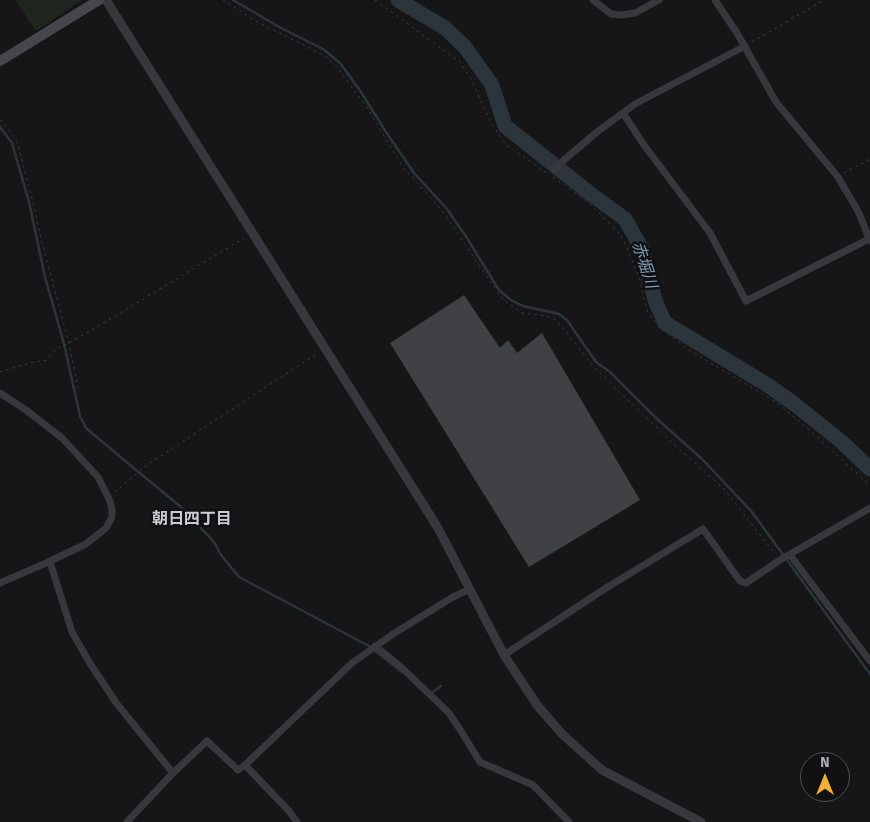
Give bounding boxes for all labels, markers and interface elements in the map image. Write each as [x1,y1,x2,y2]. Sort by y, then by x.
water label: 赤堀川 [627,239,661,291]
district label: 朝日四丁目 [152,510,232,530]
north arrow [800,752,850,802]
text: N [820,754,830,771]

